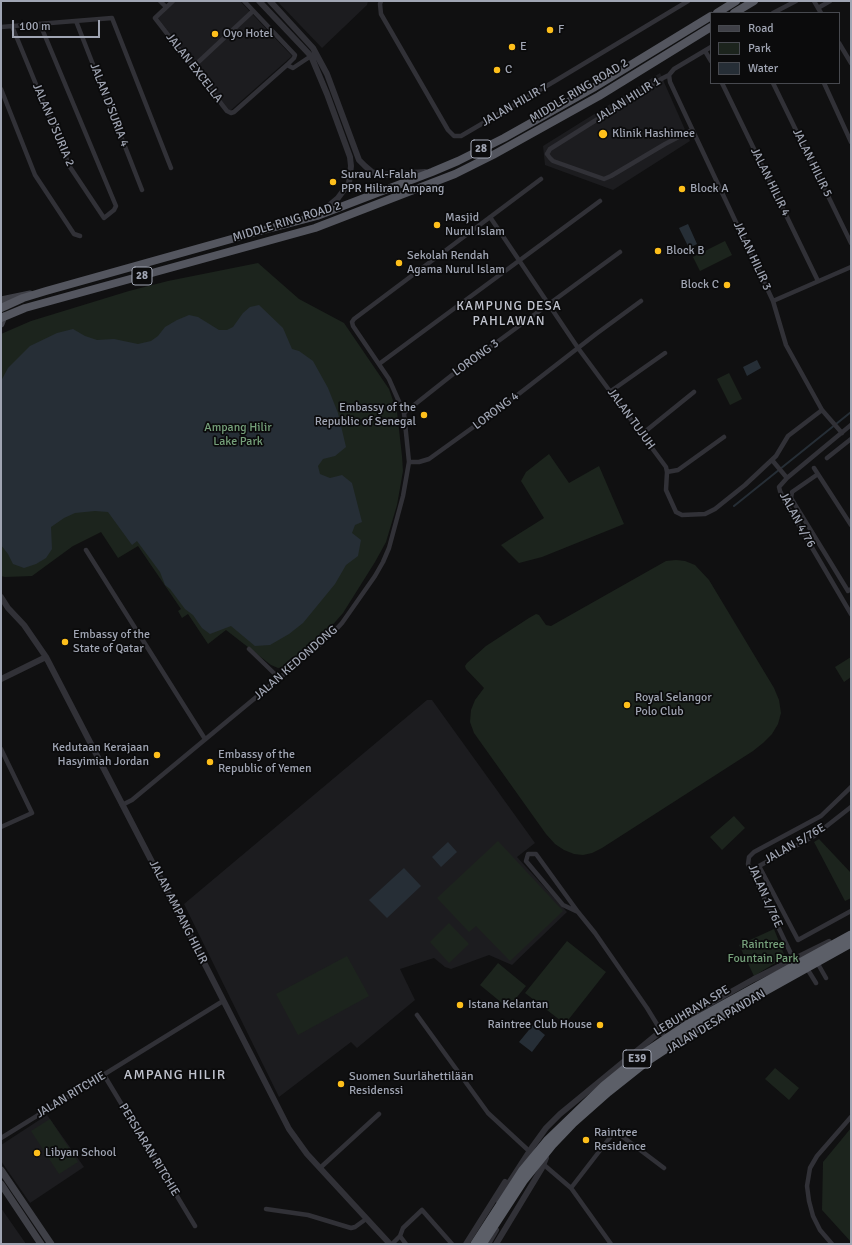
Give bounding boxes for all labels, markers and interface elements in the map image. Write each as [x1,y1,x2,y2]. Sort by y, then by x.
scale bar [14,12,102,38]
legend [710,12,840,84]
text: 100 m [19,19,51,34]
text: Road [748,21,774,36]
place label: F [558,23,564,37]
marker: F [545,25,555,35]
place label: Oyo Hotel [223,27,273,41]
marker: Oyo Hotel [210,29,220,39]
street label: JALAN EXCELLA [162,30,226,106]
place label: E [520,40,527,54]
text: Park [748,41,771,56]
marker: E [507,42,517,52]
street label: MIDDLE RING ROAD 2 [527,56,631,126]
street label: JALAN D'SURIA 4 [86,61,132,149]
text: Water [748,61,778,76]
place label: C [505,63,512,77]
marker: C [492,65,502,75]
street label: JALAN HILIR 1 [593,74,663,126]
street label: JALAN HILIR 7 [479,80,551,130]
street label: JALAN D'SURIA 2 [29,81,77,169]
street label: JALAN HILIR 5 [789,126,835,200]
place label: Klinik Hashimee [612,127,695,141]
marker: Klinik Hashimee [597,128,609,140]
road number: 28 [471,140,491,158]
street label: JALAN HILIR 4 [747,145,793,219]
place label: Surau Al-Falah PPR Hiliran Ampang [341,168,444,196]
marker: Surau Al-Falah PPR Hiliran Ampang [328,177,338,187]
place label: Block A [690,182,729,196]
marker: Block A [677,184,687,194]
street label: MIDDLE RING ROAD 2 [231,199,343,245]
place label: Masjid Nurul Islam [445,211,505,239]
street label: JALAN HILIR 3 [730,219,774,293]
marker: Masjid Nurul Islam [432,220,442,230]
place label: Block B [666,244,704,258]
marker: Block B [653,246,663,256]
place label: Sekolah Rendah Agama Nurul Islam [407,249,505,277]
marker: Sekolah Rendah Agama Nurul Islam [394,258,404,268]
road number: 28 [132,267,152,285]
place label: Block C [681,278,719,292]
marker: Block C [722,280,732,290]
district label: KAMPUNG DESA PAHLAWAN [456,299,562,330]
street label: LORONG 3 [450,336,502,380]
street label: JALAN TUJUH [604,386,658,452]
street label: LORONG 4 [470,389,522,433]
place label: Embassy of the Republic of Senegal [315,401,416,429]
marker: Embassy of the Republic of Senegal [419,410,429,420]
park label: Ampang Hilir Lake Park [204,421,272,449]
street label: JALAN 4/76 [776,490,818,550]
street label: JALAN KEDONDONG [251,623,341,703]
place label: Embassy of the State of Qatar [73,628,150,656]
marker: Embassy of the State of Qatar [60,637,70,647]
place label: Royal Selangor Polo Club [635,691,712,719]
marker: Royal Selangor Polo Club [622,700,632,710]
place label: Kedutaan Kerajaan Hasyimiah Jordan [52,741,149,769]
place label: Embassy of the Republic of Yemen [218,748,312,776]
marker: Kedutaan Kerajaan Hasyimiah Jordan [152,750,162,760]
marker: Embassy of the Republic of Yemen [205,757,215,767]
street label: JALAN 5/76E [762,821,828,867]
street label: JALAN AMPANG HILIR [146,858,210,966]
street label: JALAN 1/76E [745,862,785,930]
park label: Raintree Fountain Park [727,938,799,966]
street label: LEBUHRAYA SPE [651,983,733,1039]
street label: JALAN DESA PANDAN [664,987,768,1057]
place label: Istana Kelantan [468,998,548,1012]
marker: Istana Kelantan [455,1000,465,1010]
place label: Raintree Club House [488,1018,592,1032]
marker: Raintree Club House [595,1020,605,1030]
road number: E39 [623,1050,651,1068]
district label: AMPANG HILIR [124,1067,226,1083]
street label: JALAN RITCHIE [34,1069,108,1121]
place label: Suomen Suurlähettilään Residenssi [349,1070,474,1098]
marker: Suomen Suurlähettilään Residenssi [336,1079,346,1089]
street label: PERSIARAN RITCHIE [116,1101,182,1199]
place label: Raintree Residence [594,1126,646,1154]
marker: Raintree Residence [581,1135,591,1145]
place label: Libyan School [45,1146,116,1160]
marker: Libyan School [32,1148,42,1158]

